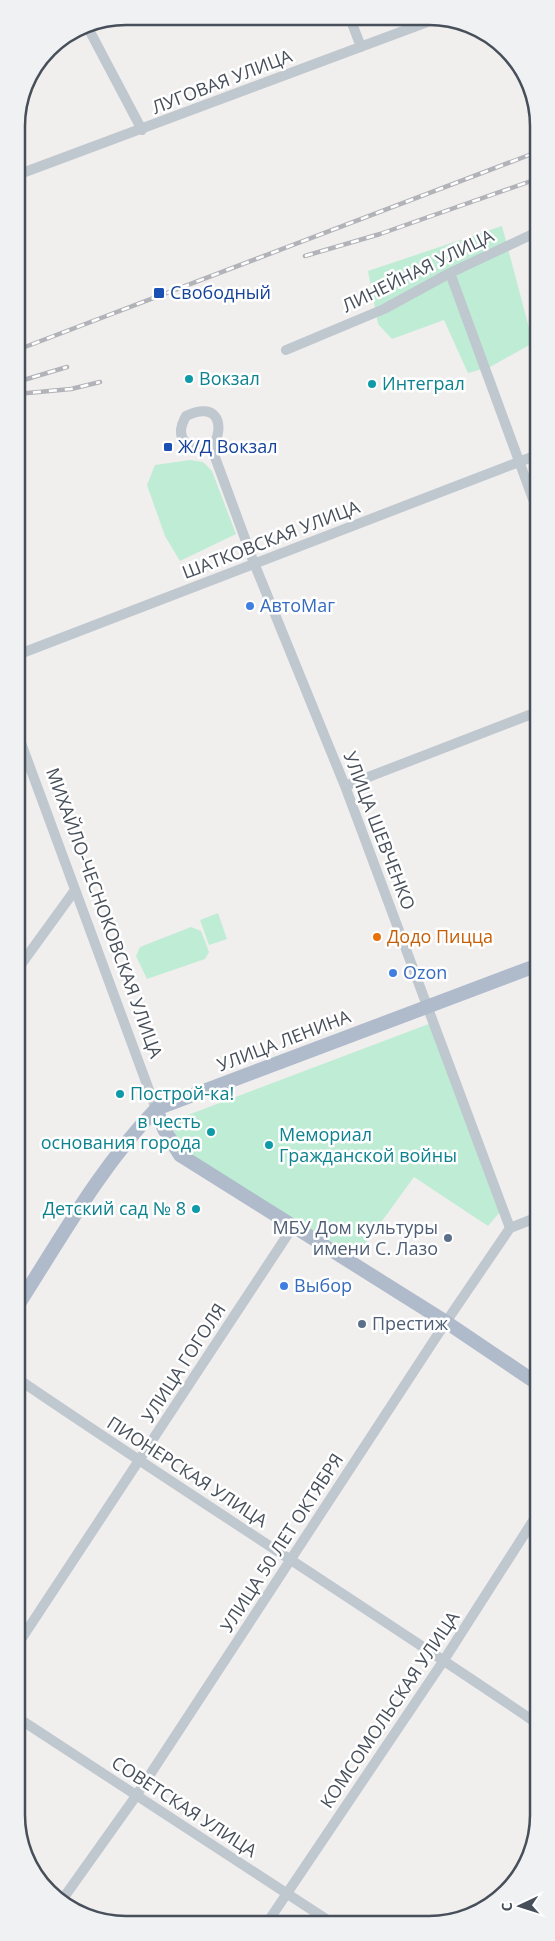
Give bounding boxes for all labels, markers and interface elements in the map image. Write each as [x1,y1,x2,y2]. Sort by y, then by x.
street label: ЛУГОВАЯ УЛИЦА [148,43,296,119]
street label: ЛИНЕЙНАЯ УЛИЦА [338,223,498,317]
place label: Свободный [170,280,271,304]
marker: Свободный [152,286,166,300]
place label: Вокзал [199,366,260,390]
place label: Интеграл [382,371,465,395]
marker: Вокзал [183,373,195,385]
marker: Интеграл [366,378,378,390]
place label: Ж/Д Вокзал [178,434,278,458]
marker: Ж/Д Вокзал [162,441,174,453]
street label: ШАТКОВСКАЯ УЛИЦА [178,494,363,584]
place label: АвтоМаг [260,593,335,617]
marker: АвтоМаг [244,600,256,612]
street label: УЛИЦА ШЕВЧЕНКО [339,748,421,913]
street label: МИХАЙЛО-ЧЕСНОКОВСКАЯ УЛИЦА [41,764,169,1062]
place label: Додо Пицца [387,924,493,948]
marker: Додо Пицца [371,931,383,943]
place label: Ozon [403,960,447,984]
marker: Ozon [387,967,399,979]
street label: УЛИЦА ЛЕНИНА [214,1003,354,1077]
place label: Построй-ка! [130,1081,234,1105]
marker: Построй-ка! [114,1088,126,1100]
place label: в честь основания города [41,1109,201,1154]
place label: Мемориал Гражданской войны [279,1122,457,1167]
marker: в честь основания города [205,1126,217,1138]
marker: Мемориал Гражданской войны [263,1139,275,1151]
place label: Детский сад № 8 [43,1196,186,1220]
marker: Детский сад № 8 [190,1203,202,1215]
place label: МБУ Дом культуры имени С. Лазо [272,1215,438,1260]
marker: МБУ Дом культуры имени С. Лазо [442,1232,454,1244]
place label: Выбор [294,1273,352,1297]
marker: Выбор [278,1280,290,1292]
street label: УЛИЦА ГОГОЛЯ [136,1298,231,1427]
place label: Престиж [372,1311,449,1335]
marker: Престиж [356,1318,368,1330]
street label: ПИОНЕРСКАЯ УЛИЦА [103,1410,273,1532]
street label: УЛИЦА 50 ЛЕТ ОКТЯБРЯ [214,1448,348,1637]
street label: КОМСОМОЛЬСКАЯ УЛИЦА [314,1606,465,1813]
street label: СОВЕТСКАЯ УЛИЦА [107,1750,262,1863]
north arrow [495,1881,545,1931]
text: С [497,1902,516,1912]

